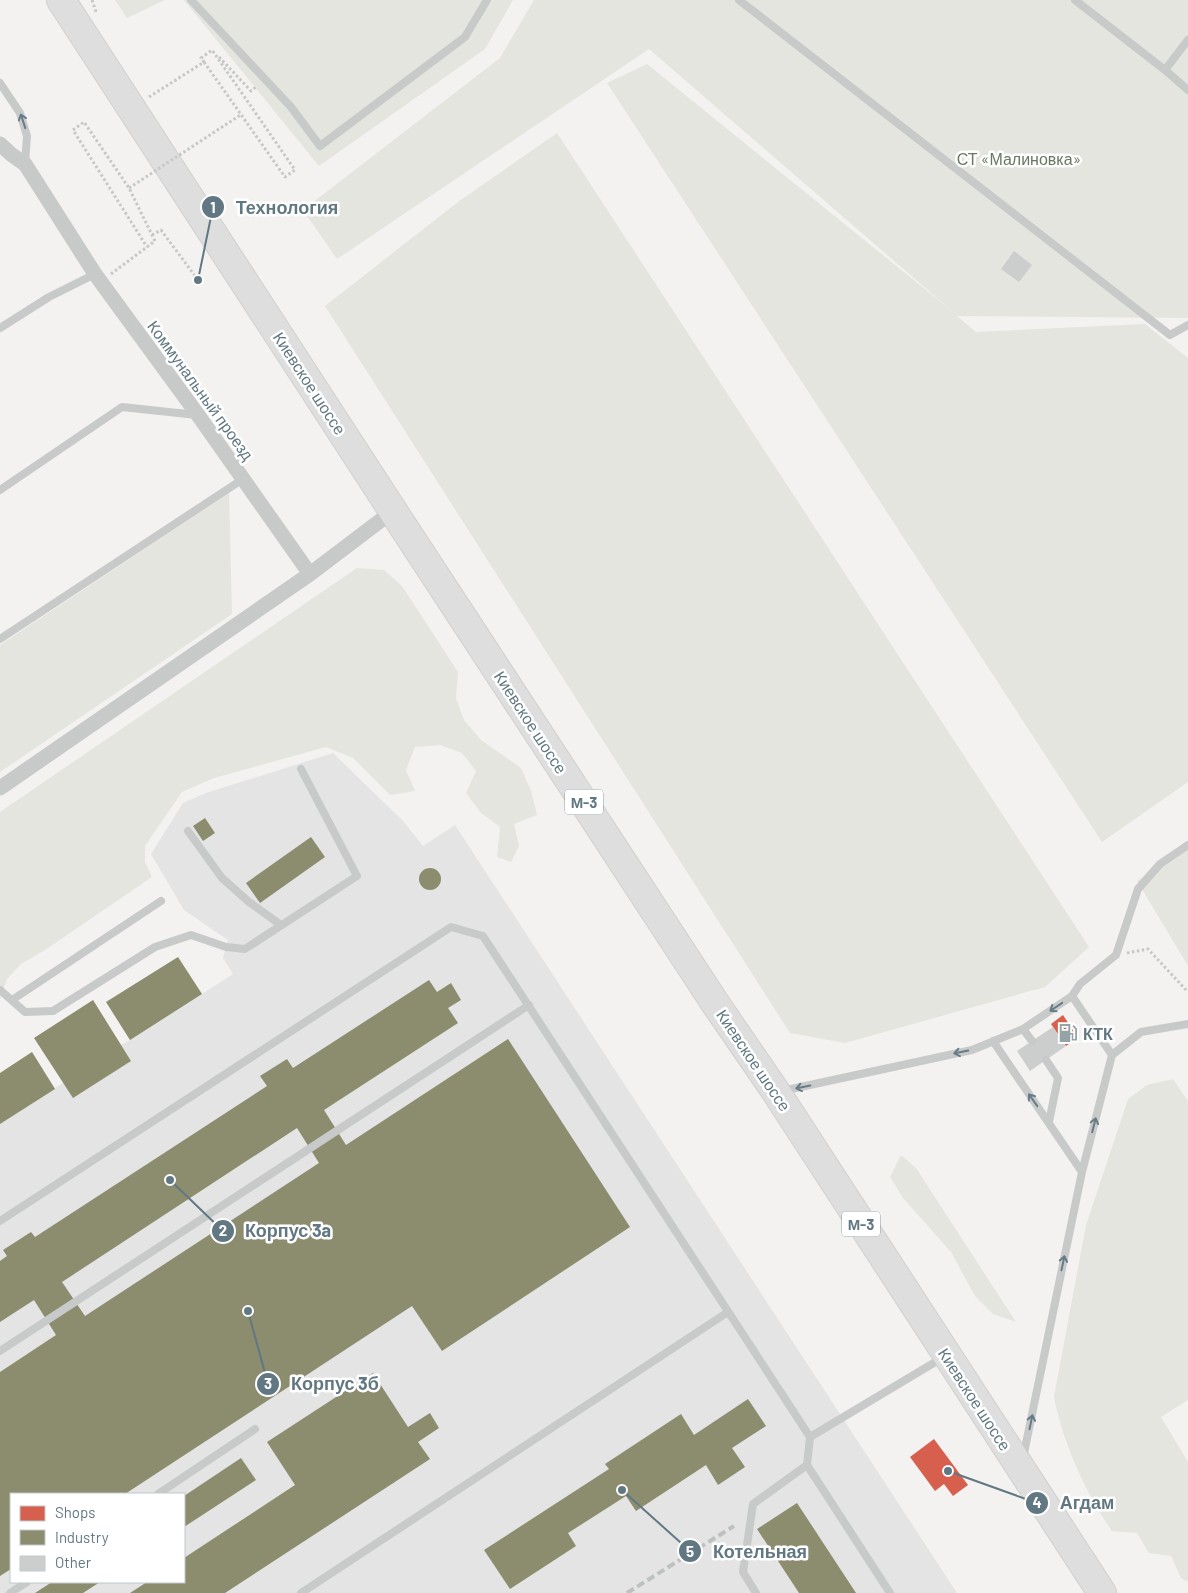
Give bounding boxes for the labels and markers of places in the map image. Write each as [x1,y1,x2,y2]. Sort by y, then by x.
callout: Технология [201,191,348,224]
fuel station icon: КТК [1057,1022,1079,1044]
place label: КТК [1083,1024,1113,1043]
callout: Корпус 3a [210,1214,341,1247]
callout: Корпус 3б [256,1367,389,1400]
callout: Агдам [1025,1487,1124,1520]
callout: Котельная [678,1535,817,1568]

